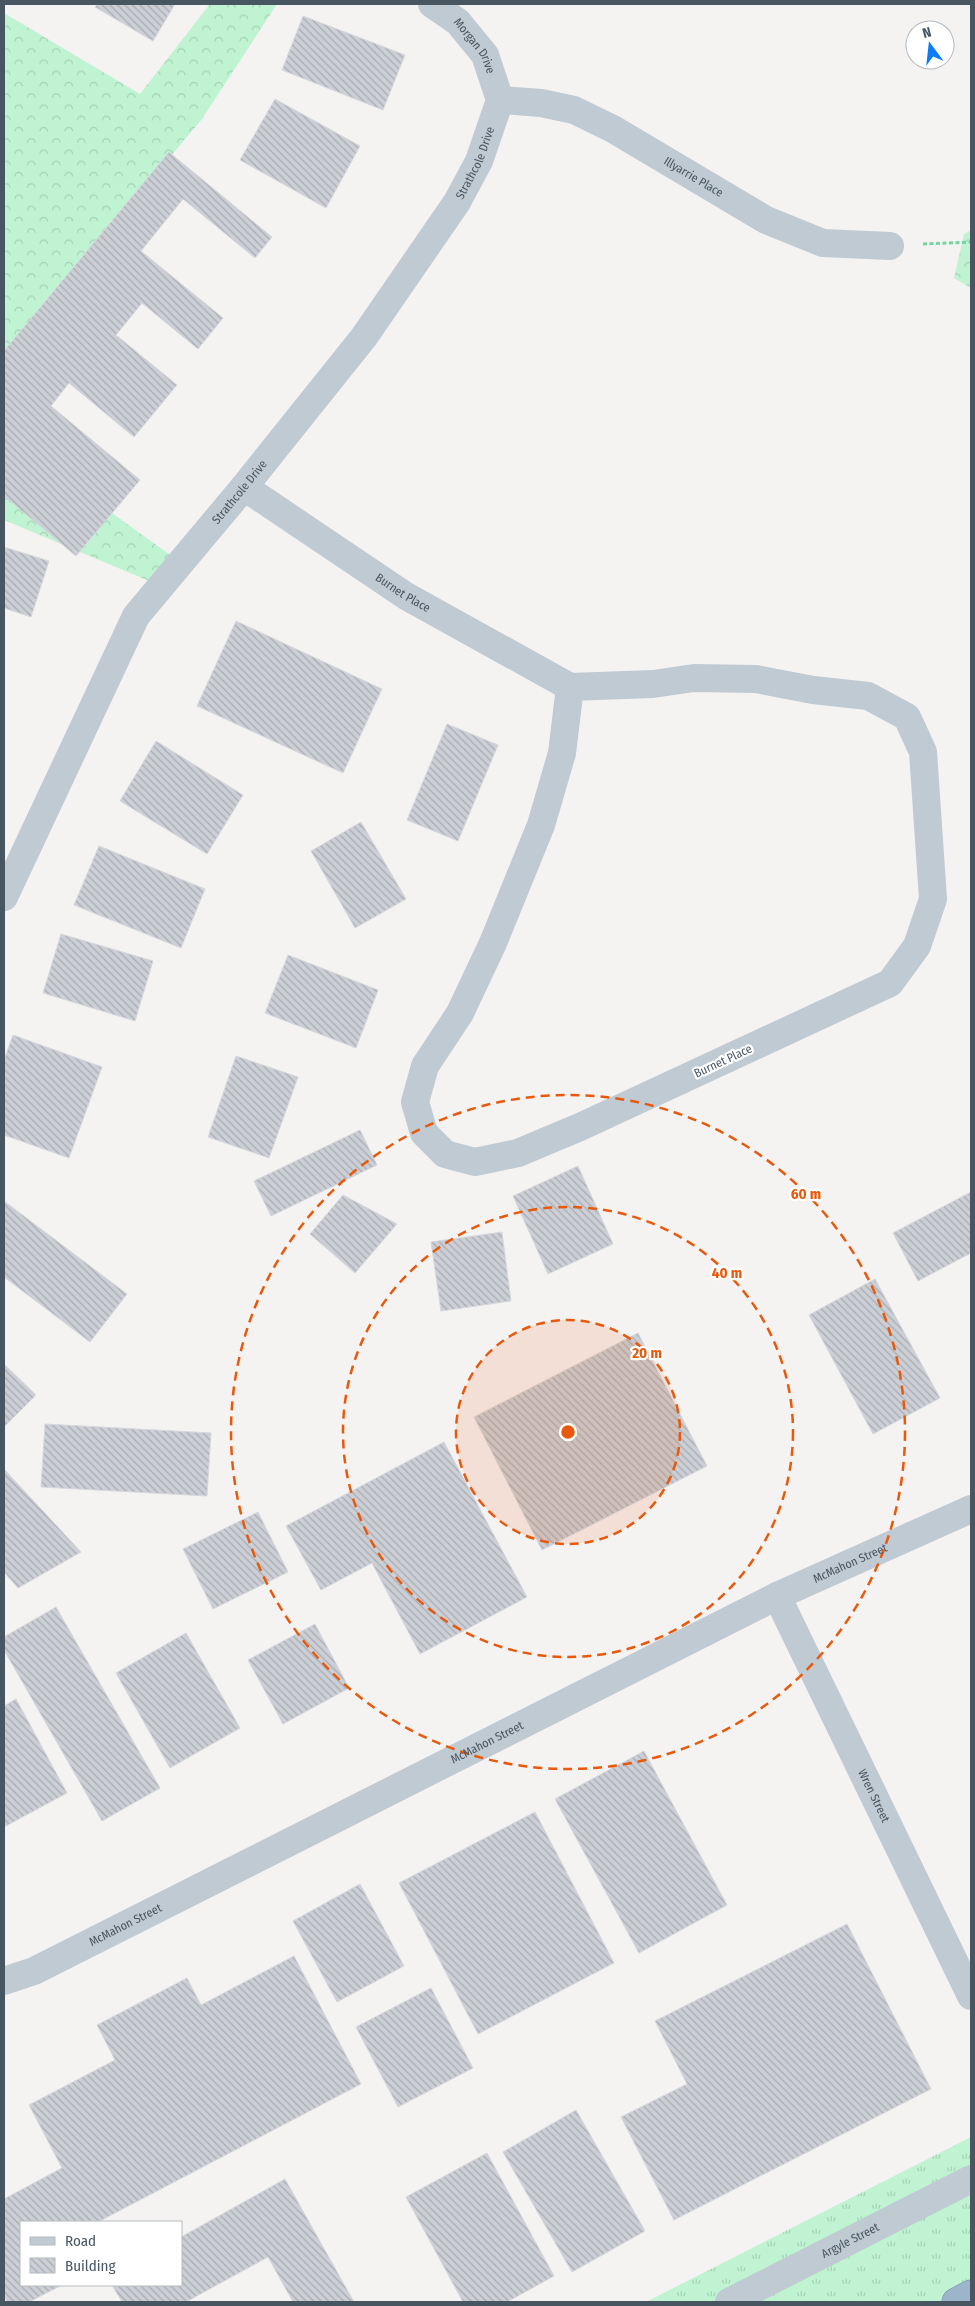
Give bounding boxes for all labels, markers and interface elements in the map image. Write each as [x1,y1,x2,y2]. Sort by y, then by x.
street label: Morgan Drive [451,15,498,75]
north arrow [905,20,955,70]
text: N [921,24,933,42]
street label: Strathcole Drive [453,125,497,202]
street label: Illyarrie Place [661,154,726,200]
street label: Strathcole Drive [209,457,270,527]
street label: Burnet Place [373,570,433,615]
street label: Burnet Place [692,1042,754,1080]
text: 60 m [791,1185,821,1203]
text: 40 m [712,1264,742,1282]
text: 20 m [631,1344,662,1362]
centre of rings [559,1423,577,1441]
street label: McMahon Street [811,1541,889,1586]
street label: McMahon Street [448,1718,526,1767]
street label: Wren Street [855,1767,893,1825]
street label: McMahon Street [87,1901,164,1949]
street label: Argyle Street [819,2220,881,2261]
legend [20,2221,182,2286]
text: Road [65,2232,96,2250]
text: Building [65,2257,116,2275]

